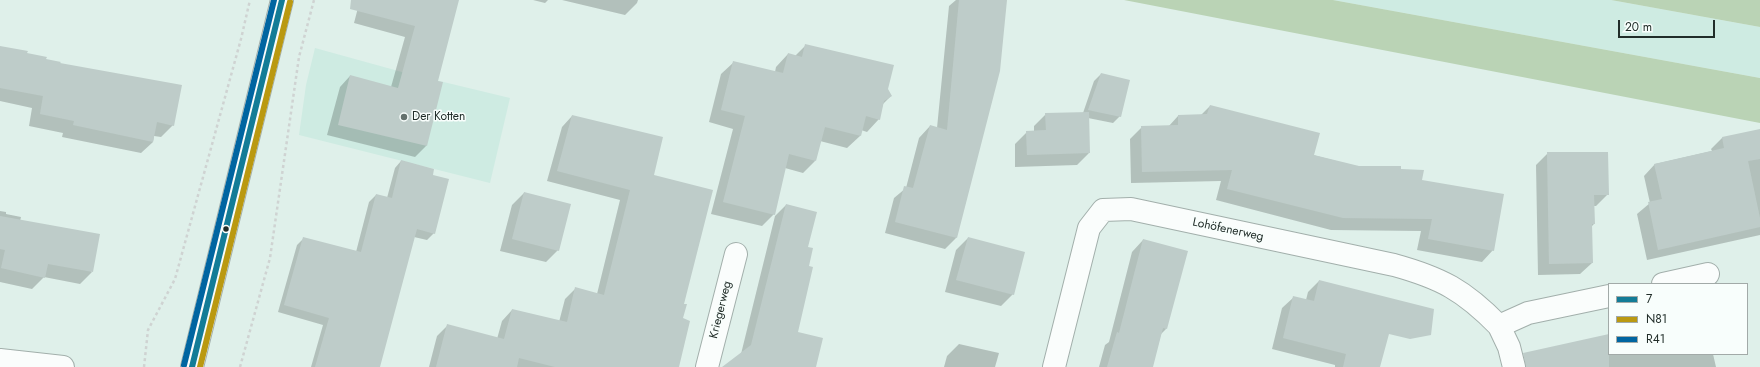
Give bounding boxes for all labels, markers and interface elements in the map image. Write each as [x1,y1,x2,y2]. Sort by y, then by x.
scale bar [1620,12,1717,38]
text: 20 m [1625,18,1652,36]
place label: Der Kotten [412,110,465,124]
marker: Der Kotten [399,112,409,122]
street label: Lohöfenerweg [1191,215,1265,245]
unlabelled marker [221,224,231,234]
street label: Kriegerweg [707,280,735,340]
legend [1608,283,1748,355]
text: 7 [1646,290,1652,308]
text: N81 [1646,310,1667,328]
text: R41 [1646,330,1665,348]

